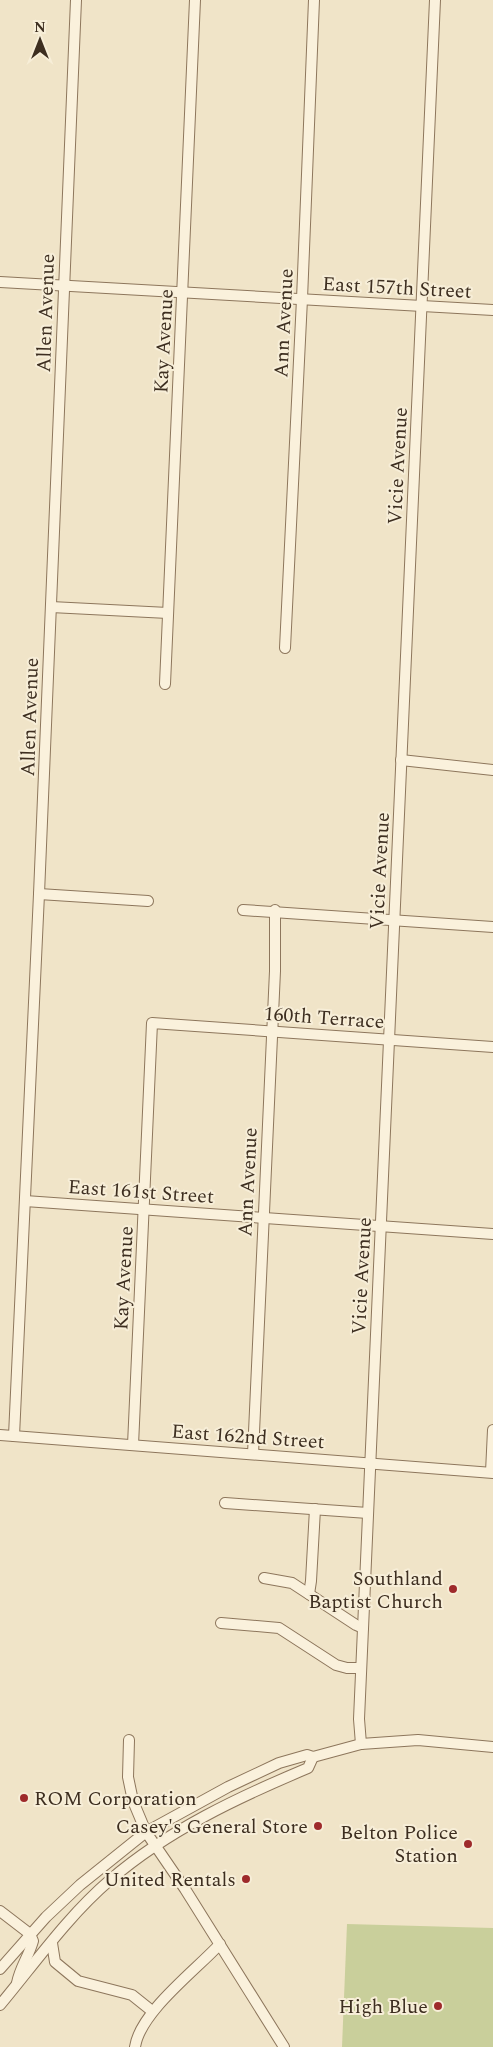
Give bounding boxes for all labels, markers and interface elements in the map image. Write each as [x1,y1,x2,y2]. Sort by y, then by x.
north arrow [15,15,65,65]
text: N [34,17,46,38]
street label: Allen Avenue [29,253,63,373]
street label: Ann Avenue [266,268,302,378]
street label: East 157th Street [321,269,472,307]
street label: Kay Avenue [146,288,182,394]
street label: Vicie Avenue [380,407,416,526]
street label: Allen Avenue [13,657,47,777]
street label: Vicie Avenue [362,812,398,931]
street label: 160th Terrace [263,999,385,1037]
street label: Ann Avenue [230,1127,266,1237]
street label: East 161st Street [67,1172,215,1212]
street label: Vicie Avenue [344,1217,380,1336]
street label: Kay Avenue [106,1225,142,1331]
street label: East 162nd Street [170,1417,326,1457]
place label: Southland Baptist Church [308,1564,443,1617]
marker: Southland Baptist Church [447,1583,459,1595]
place label: ROM Corporation [34,1784,197,1814]
marker: ROM Corporation [18,1792,30,1804]
place label: Casey's General Store [116,1812,308,1842]
place label: Belton Police Station [340,1818,458,1871]
marker: Casey's General Store [312,1820,324,1832]
marker: Belton Police Station [462,1838,474,1850]
place label: United Rentals [104,1865,236,1895]
marker: United Rentals [240,1873,252,1885]
place label: High Blue [338,1992,428,2022]
marker: High Blue [432,2000,444,2012]

